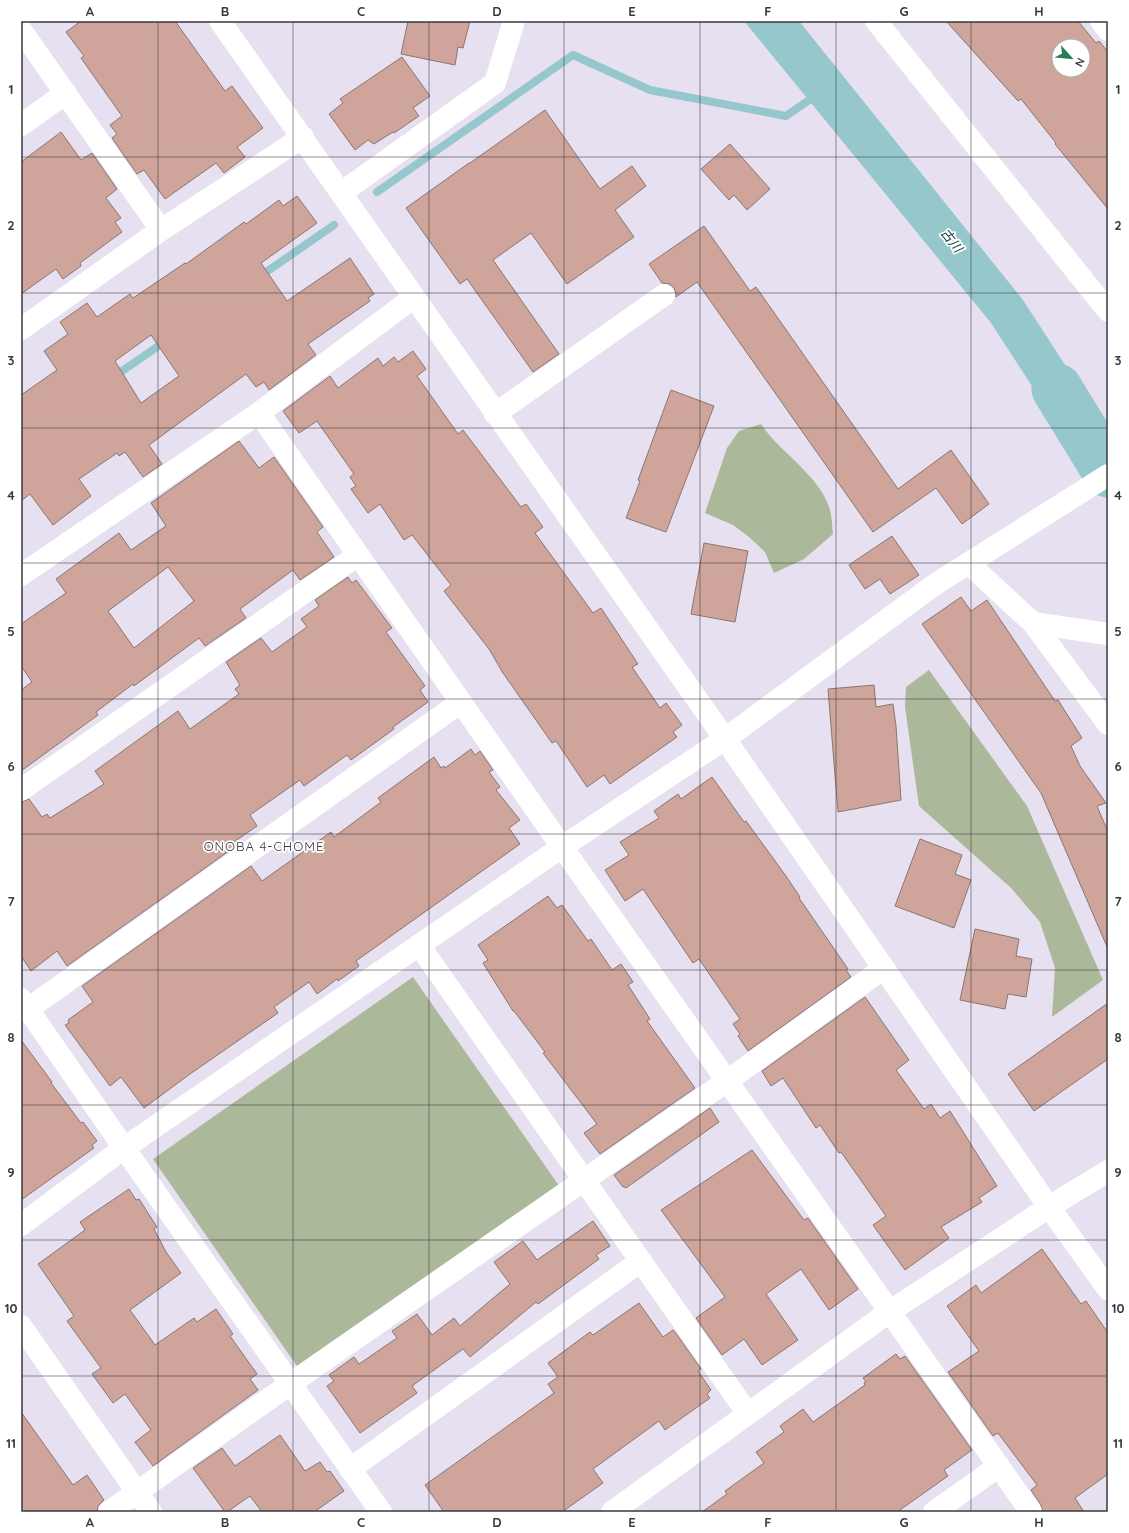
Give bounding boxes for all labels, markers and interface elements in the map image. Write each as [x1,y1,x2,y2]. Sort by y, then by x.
text: A [86,3,95,19]
text: B [221,3,229,19]
text: C [357,3,365,19]
text: D [492,3,502,19]
text: E [628,3,636,19]
text: F [764,3,772,19]
text: G [899,3,909,19]
text: H [1034,3,1044,19]
north arrow [1051,38,1091,78]
text: N [1072,56,1088,69]
text: 1 [8,81,14,97]
text: 1 [1115,81,1121,97]
text: 2 [7,217,15,233]
text: 2 [1114,217,1122,233]
water label: 古川 [938,225,968,257]
text: 3 [8,352,15,368]
text: 3 [1115,352,1122,368]
text: 4 [7,487,15,503]
text: 4 [1114,487,1122,503]
text: 5 [7,623,15,639]
text: 5 [1114,623,1122,639]
text: 6 [7,758,15,774]
text: 6 [1114,758,1122,774]
district label: ONOBA 4-CHOME [204,838,324,854]
text: 7 [7,893,15,909]
text: 7 [1114,893,1122,909]
text: 8 [7,1029,15,1045]
text: 8 [1114,1029,1122,1045]
text: 9 [7,1164,15,1180]
text: 9 [1114,1164,1122,1180]
text: 10 [4,1300,18,1316]
text: 10 [1111,1300,1125,1316]
text: 11 [6,1435,16,1451]
text: 11 [1113,1435,1123,1451]
text: A [86,1514,95,1530]
text: B [221,1514,229,1530]
text: C [357,1514,365,1530]
text: D [492,1514,502,1530]
text: E [628,1514,636,1530]
text: F [764,1514,772,1530]
text: G [899,1514,909,1530]
text: H [1034,1514,1044,1530]

